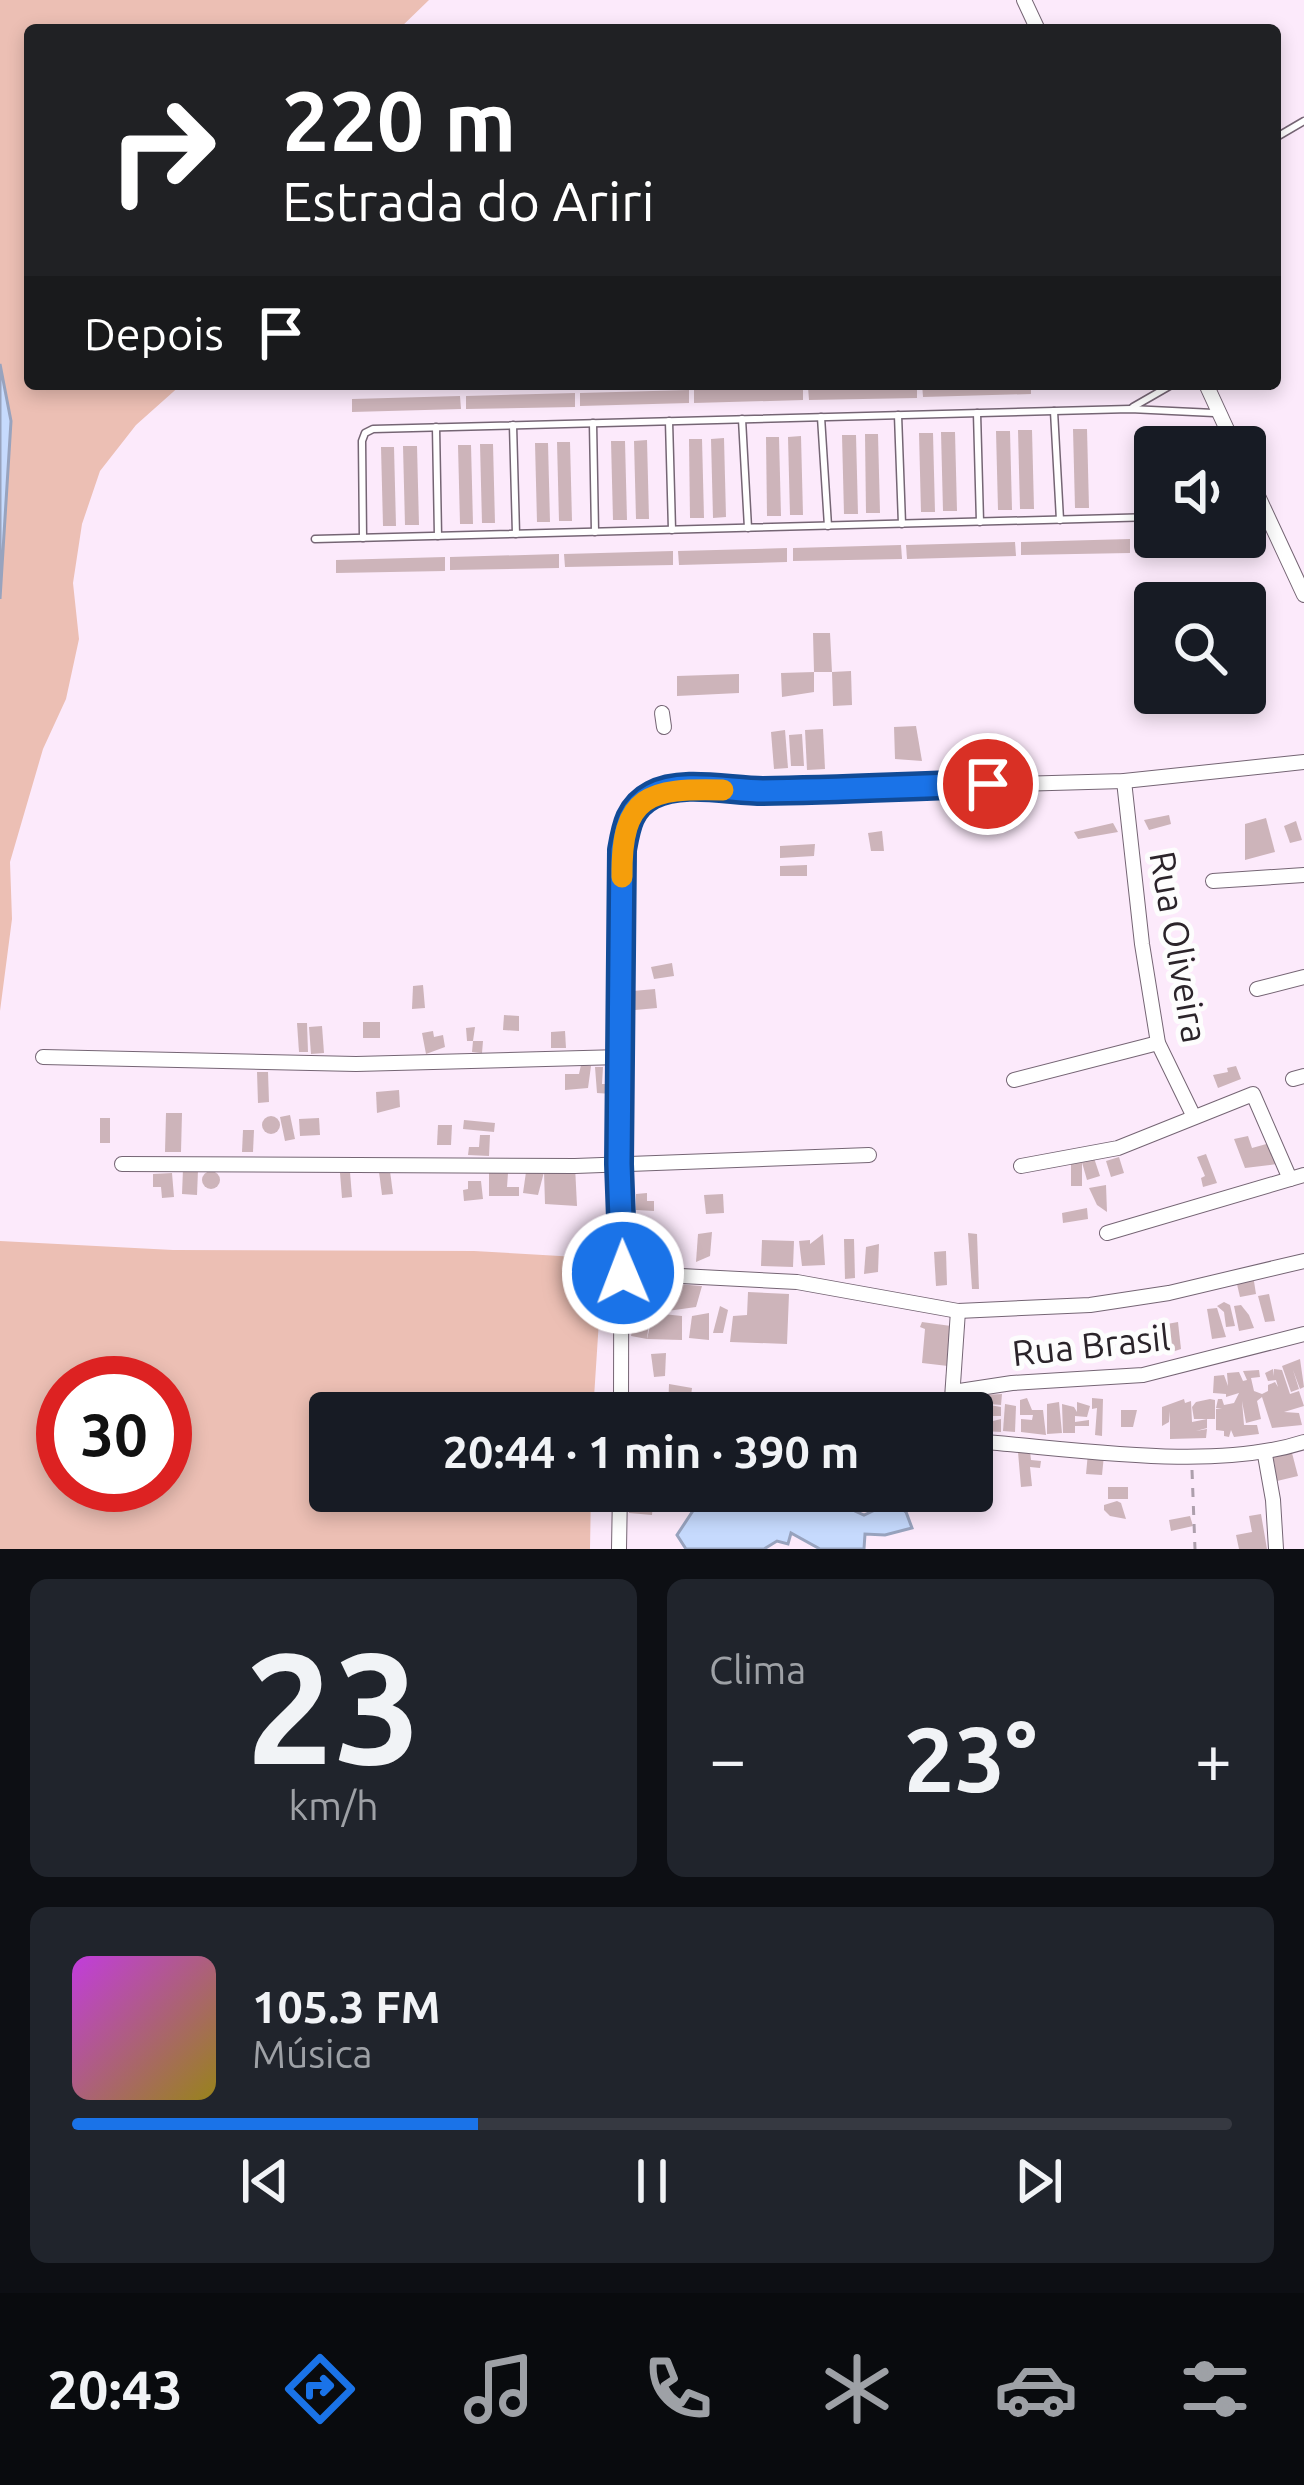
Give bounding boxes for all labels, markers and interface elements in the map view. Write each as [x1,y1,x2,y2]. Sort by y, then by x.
icon: right [84,72,240,228]
text: 220 m [282,73,516,167]
text: Estrada do Ariri [282,171,655,231]
icon: arrive [248,300,314,366]
text: Depois [84,308,224,359]
map controls [1134,426,1266,714]
button: sound [1134,426,1266,558]
button: search [1134,582,1266,714]
pin [937,733,1039,835]
icon: arrive [955,751,1021,817]
street label: Rua Oliveira [1142,848,1217,1046]
position arrow [560,1210,686,1336]
street label: Rua Brasil [1010,1316,1172,1373]
speed limit sign: 30 [36,1356,192,1512]
text: 20:44 · 1 min · 390 m [443,1426,859,1477]
text: 23 [246,1619,421,1793]
text: Clima [709,1648,806,1691]
text: 23° [904,1708,1037,1809]
text: − [709,1721,746,1795]
text: + [1195,1721,1232,1795]
text: km/h [288,1784,379,1827]
text: 105.3 FM [252,1981,441,2032]
text: Música [252,2032,373,2075]
icon: previous [232,2148,298,2214]
icon: pause [619,2148,685,2214]
icon: next [1006,2148,1072,2214]
icon: directions [278,2347,362,2431]
icon: music [457,2347,541,2431]
icon: phone [636,2347,720,2431]
icon: climate [815,2347,899,2431]
icon: car [994,2347,1078,2431]
icon: filters [1173,2347,1257,2431]
text: 20:43 [47,2359,183,2419]

